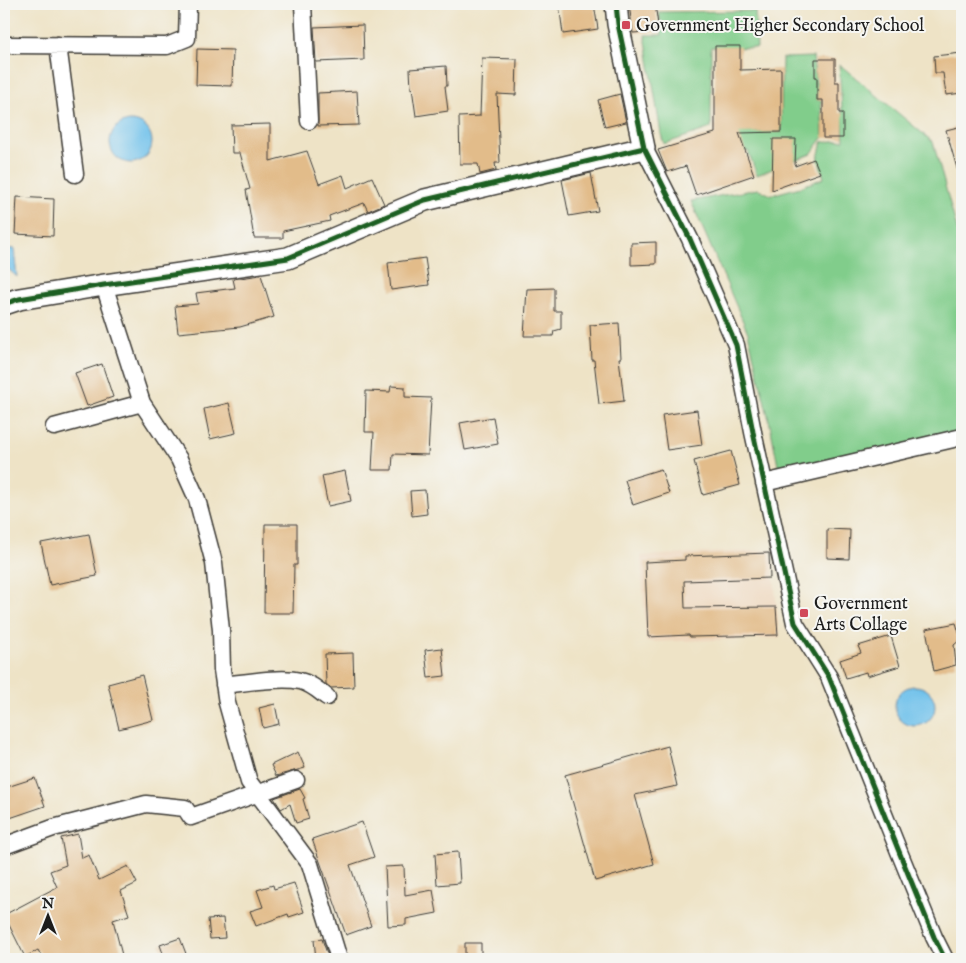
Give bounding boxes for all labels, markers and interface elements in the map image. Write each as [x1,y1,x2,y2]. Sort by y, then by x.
place label: Government Higher Secondary School [636,15,924,38]
marker: Government Higher Secondary School [620,19,632,31]
place label: Government Arts Collage [813,593,908,637]
marker: Government Arts Collage [798,607,810,619]
north arrow [22,890,72,940]
text: N [41,895,54,913]

